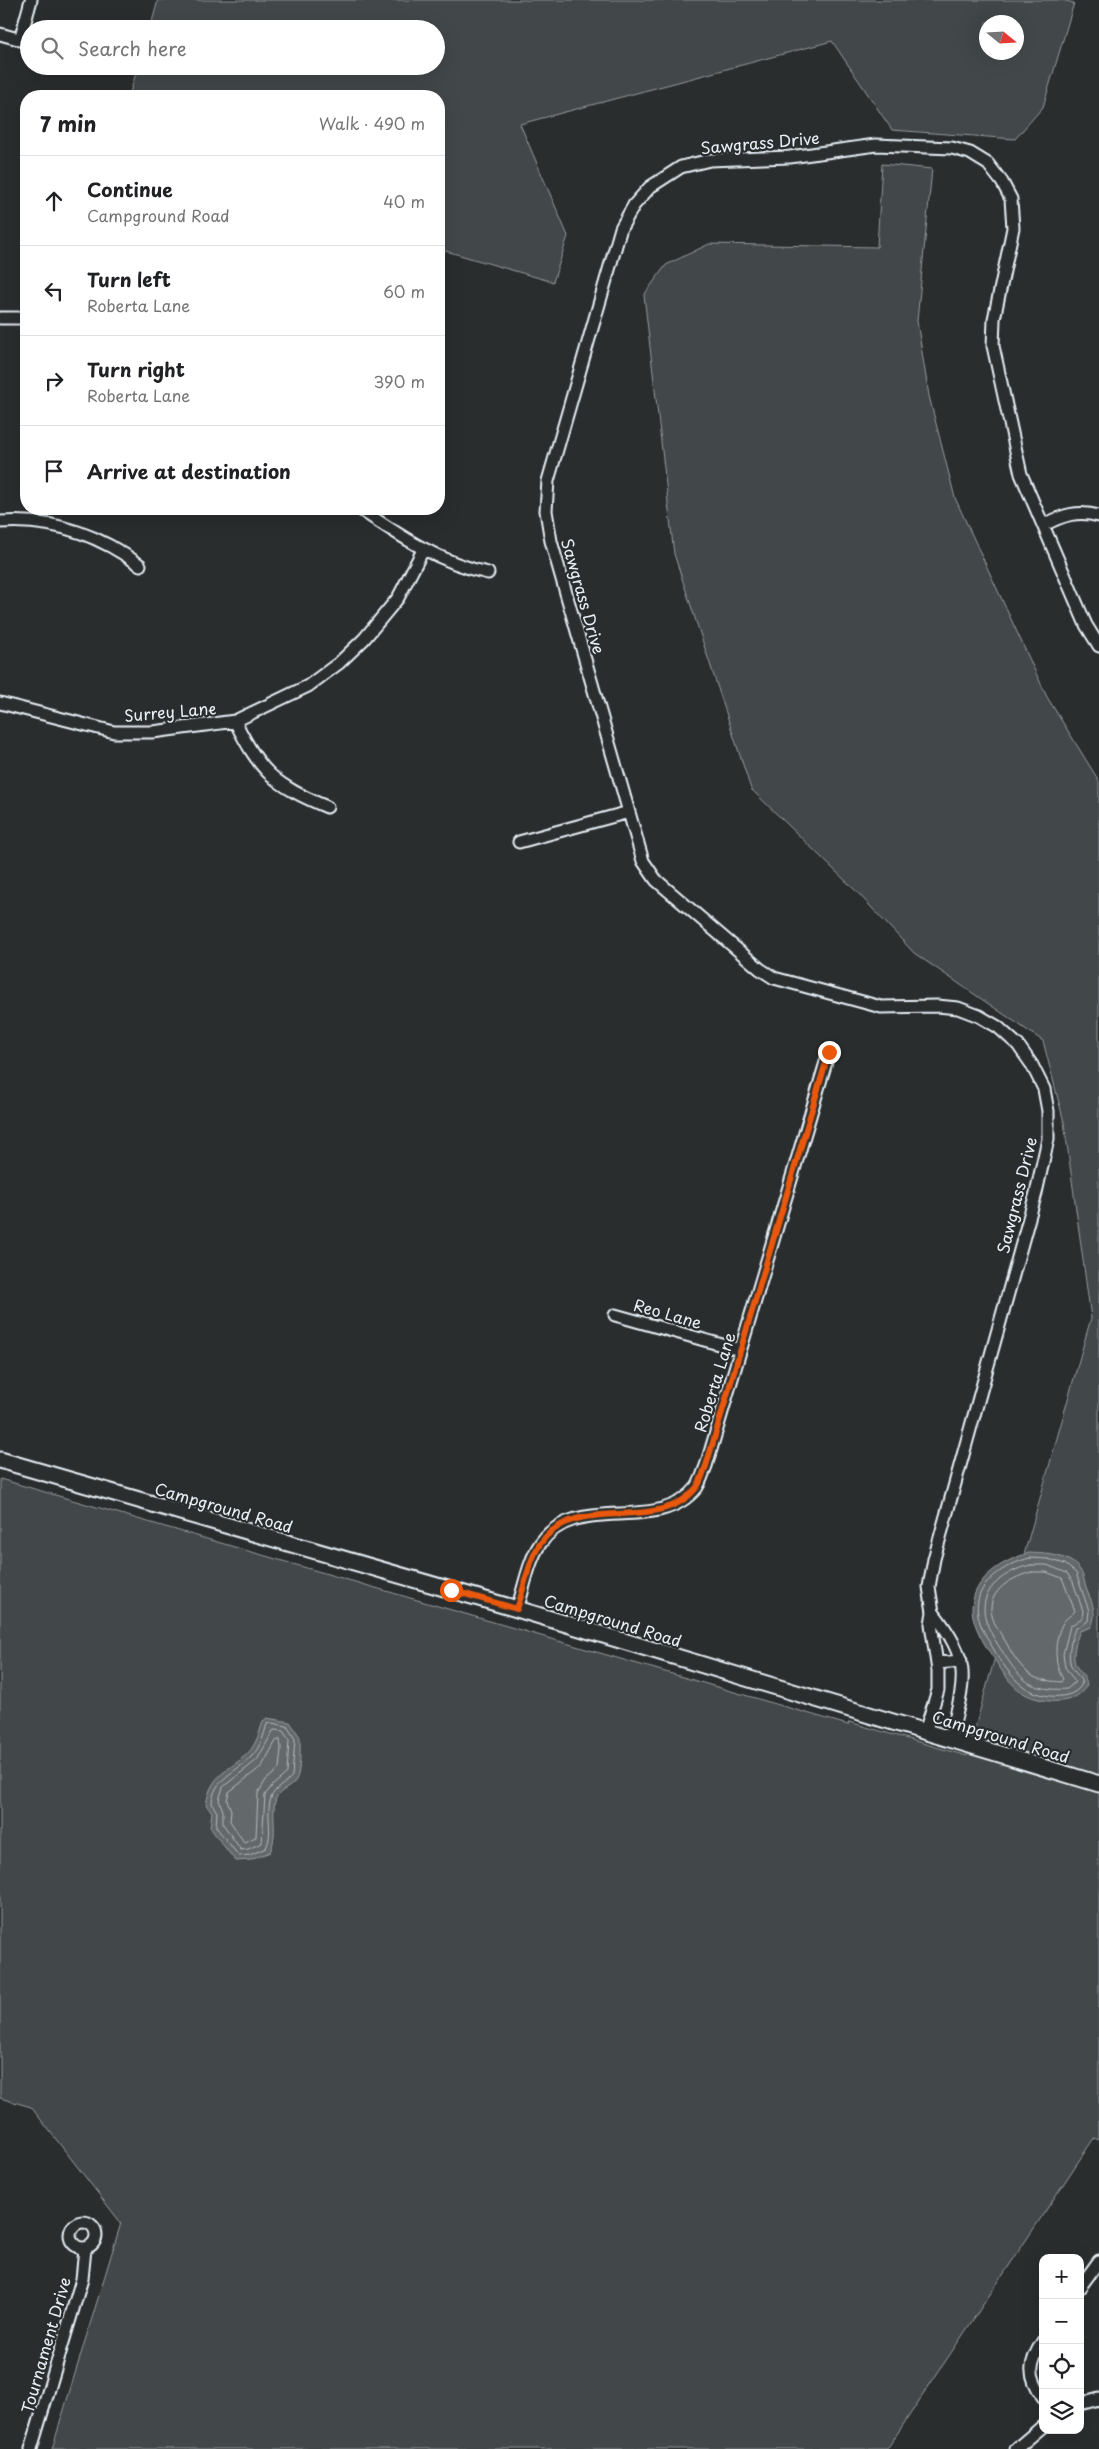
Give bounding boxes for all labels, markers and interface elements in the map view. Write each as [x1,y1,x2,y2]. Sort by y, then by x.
north arrow [979,15,1024,60]
search box [20,20,445,75]
icon: search [38,34,66,62]
text: Search here [78,34,187,62]
text: 7 min [40,107,96,139]
text: Walk · 490 m [319,111,425,135]
street label: Sawgrass Drive [700,125,820,159]
text: Continue [87,175,173,203]
icon: ahead [40,187,68,215]
text: 40 m [383,189,425,213]
text: Campground Road [87,203,230,227]
text: Turn left [87,265,171,293]
icon: left [40,277,68,305]
text: 60 m [383,279,425,303]
text: Roberta Lane [87,293,190,317]
text: Turn right [87,355,185,383]
icon: right [40,367,68,395]
text: 390 m [374,369,425,393]
text: Roberta Lane [87,383,190,407]
icon: arrive [40,457,68,485]
text: Arrive at destination [87,457,291,485]
street label: Sawgrass Drive [556,535,612,657]
street label: Surrey Lane [123,695,217,727]
route end [818,1041,841,1064]
street label: Sawgrass Drive [990,1134,1042,1256]
street label: Reo Lane [631,1292,705,1334]
street label: Roberta Lane [687,1329,741,1435]
street label: Campground Road [152,1476,296,1538]
route start [440,1579,463,1602]
street label: Campground Road [541,1588,685,1652]
street label: Campground Road [929,1704,1073,1768]
map controls [1039,2254,1084,2434]
button: + [1039,2254,1084,2299]
street label: Tournament Drive [14,2274,76,2416]
button: − [1039,2299,1084,2344]
button: locate [1039,2344,1084,2389]
button: layers [1039,2389,1084,2434]

